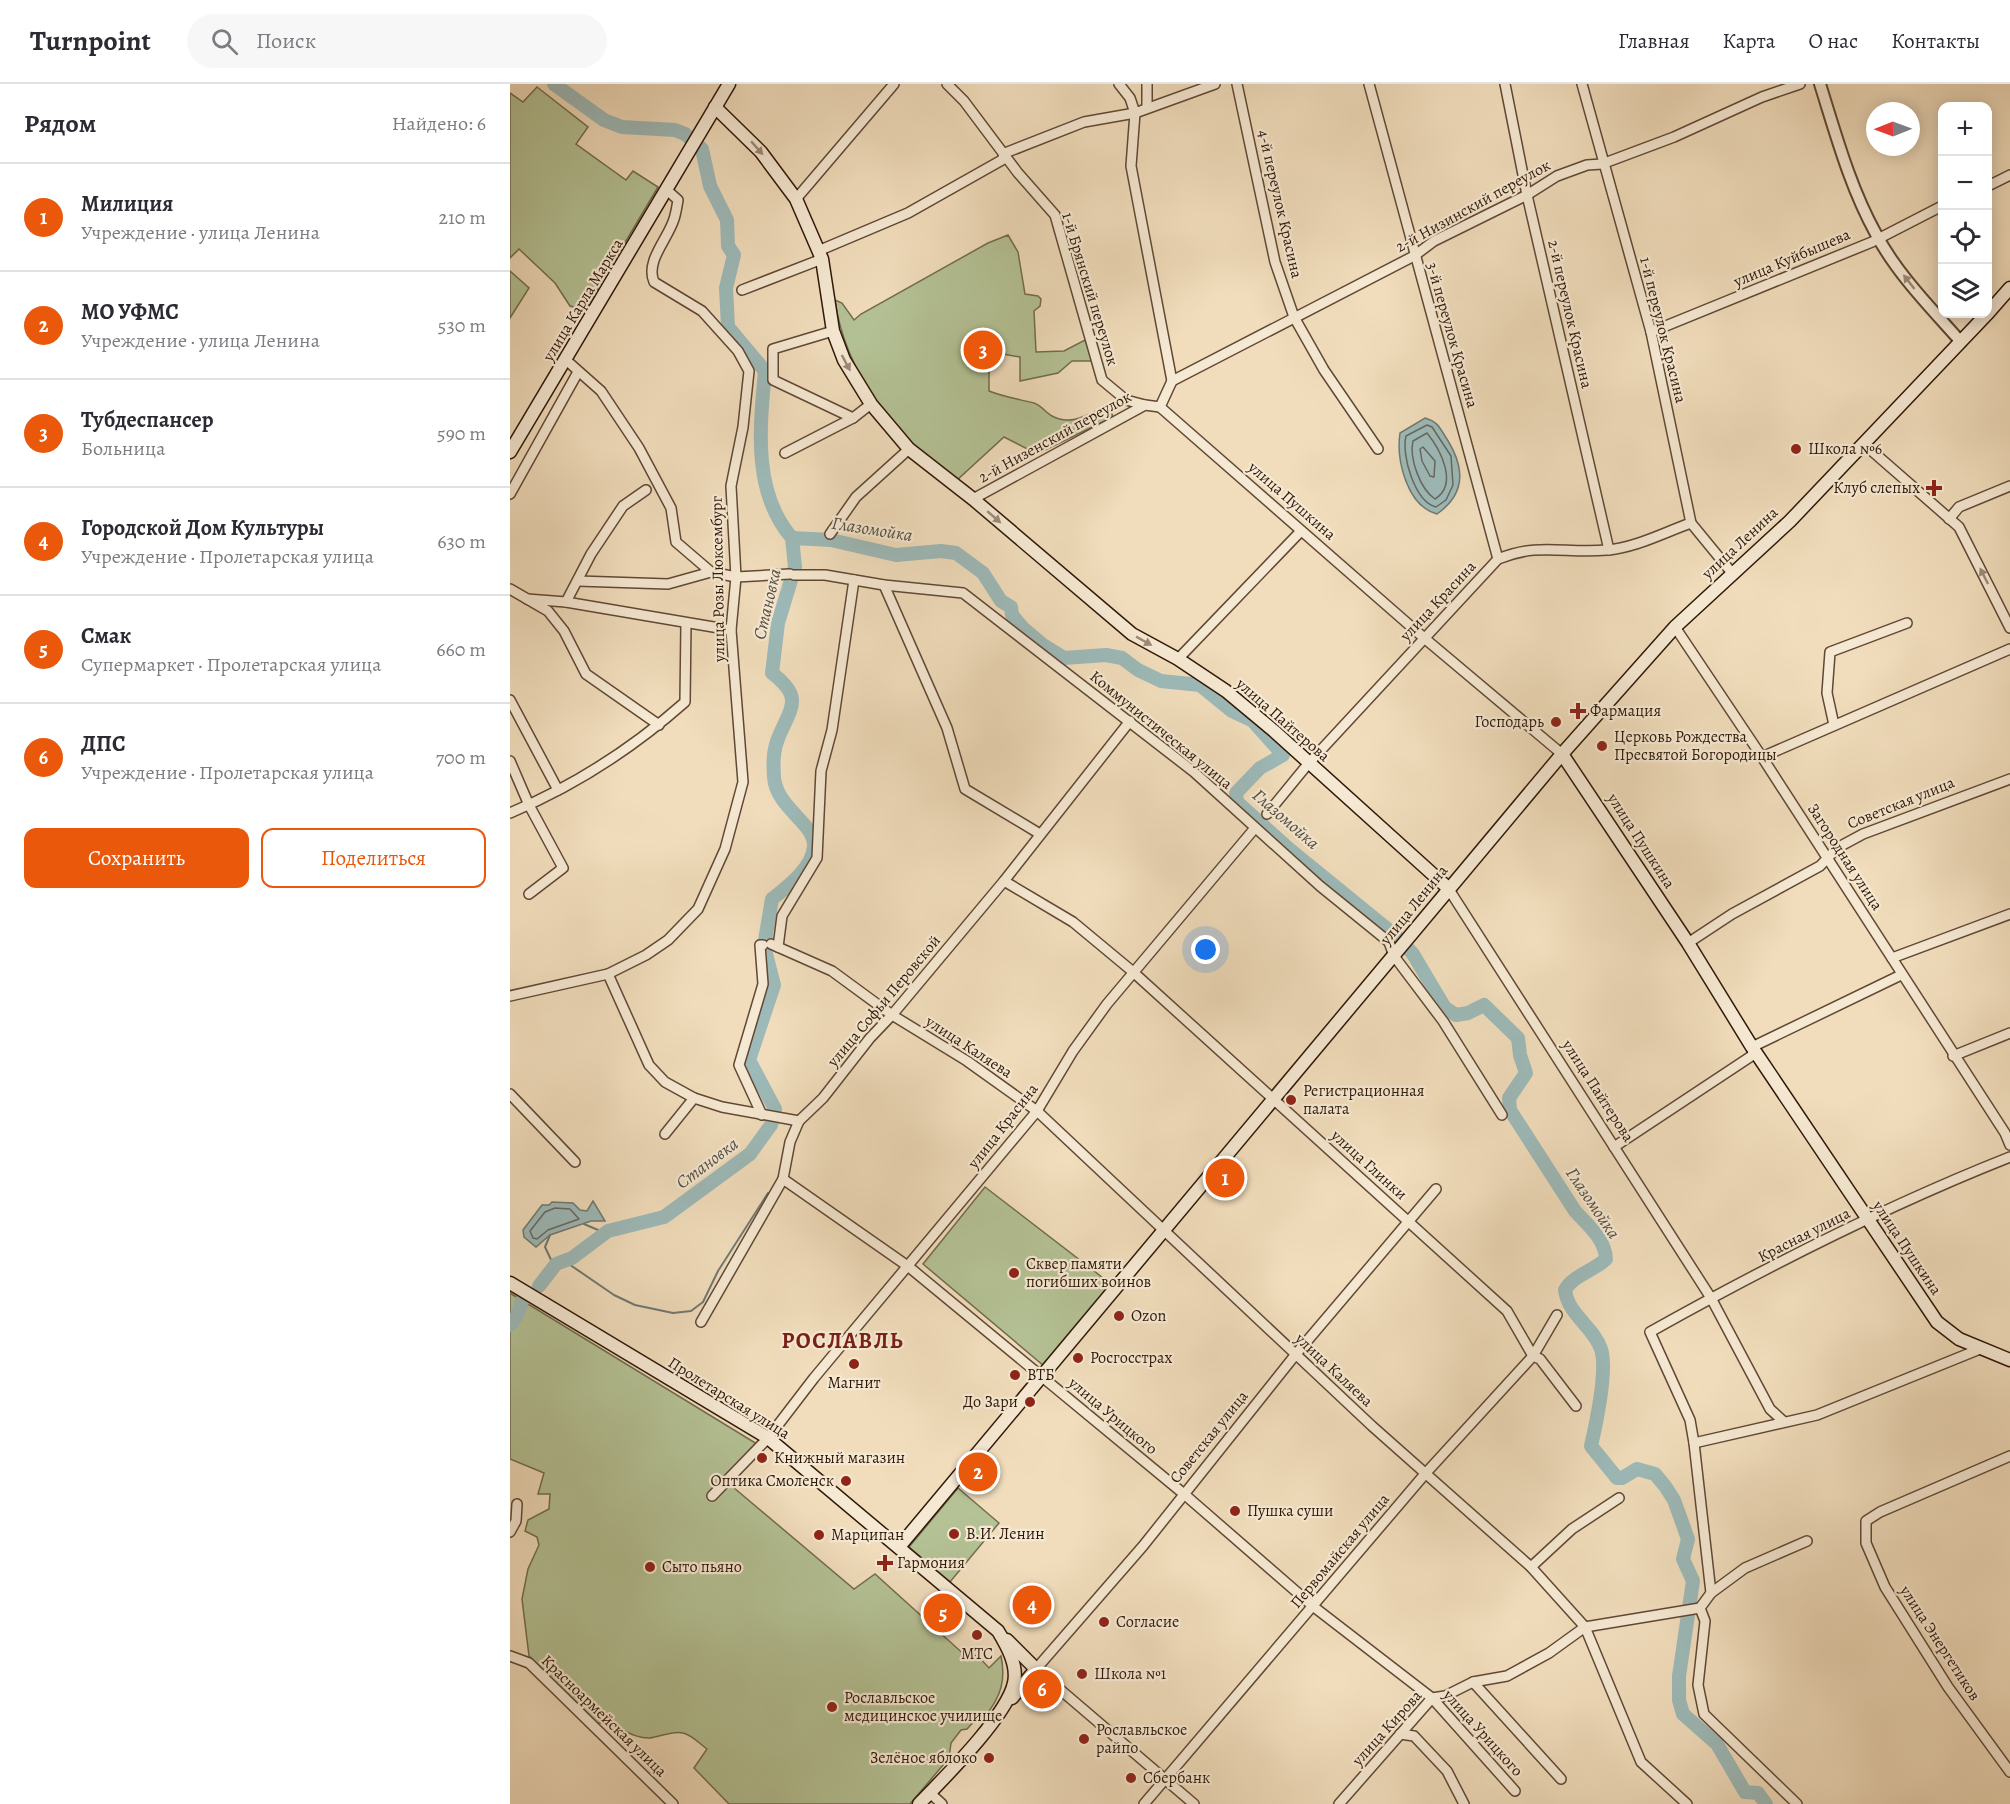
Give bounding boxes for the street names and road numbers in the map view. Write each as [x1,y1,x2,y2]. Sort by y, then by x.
street label: 4-й переулок Красина [1252,128,1308,281]
street label: 2-й Низинский переулок [1392,154,1554,258]
street label: 1-й Брянский переулок [1056,209,1124,369]
street label: улица Куйбышева [1729,223,1854,293]
street label: улица Карла Маркса [537,234,629,366]
street label: 2-й переулок Красина [1542,238,1598,391]
street label: 1-й переулок Красина [1634,255,1692,406]
street label: 3-й переулок Красина [1421,259,1484,411]
street label: 2-й Низенский переулок [975,386,1135,488]
street label: улица Пушкина [1243,456,1341,546]
street label: улица Розы Люксембург [706,495,730,663]
street label: улица Ленина [1696,502,1783,585]
street label: улица Красина [1394,555,1481,647]
street label: Коммунистическая улица [1085,666,1237,795]
street label: улица Пайтерова [1231,672,1335,767]
street label: Советская улица [1844,771,1958,835]
street label: улица Пушкина [1601,788,1680,893]
street label: Загородная улица [1802,799,1888,915]
street label: улица Ленина [1374,860,1453,950]
street label: улица Софьи Перовской [822,930,946,1072]
street label: улица Каляева [920,1010,1017,1084]
street label: улица Пайтерова [1556,1035,1640,1147]
street label: улица Красина [962,1078,1044,1174]
street label: улица Глинки [1325,1124,1412,1205]
street label: улица Пушкина [1867,1196,1947,1300]
street label: Красная улица [1754,1202,1855,1268]
street label: улица Каляева [1289,1327,1378,1412]
street label: Пролетарская улица [664,1352,795,1445]
street label: улица Урицкого [1063,1372,1162,1460]
street label: Советская улица [1165,1385,1254,1488]
street label: Первомайская улица [1285,1488,1395,1613]
street label: улица Энергетиков [1894,1580,1985,1705]
street label: Красноармейская улица [536,1650,672,1782]
street label: улица Урицкого [1437,1684,1528,1781]
street label: улица Кирова [1346,1685,1427,1771]

